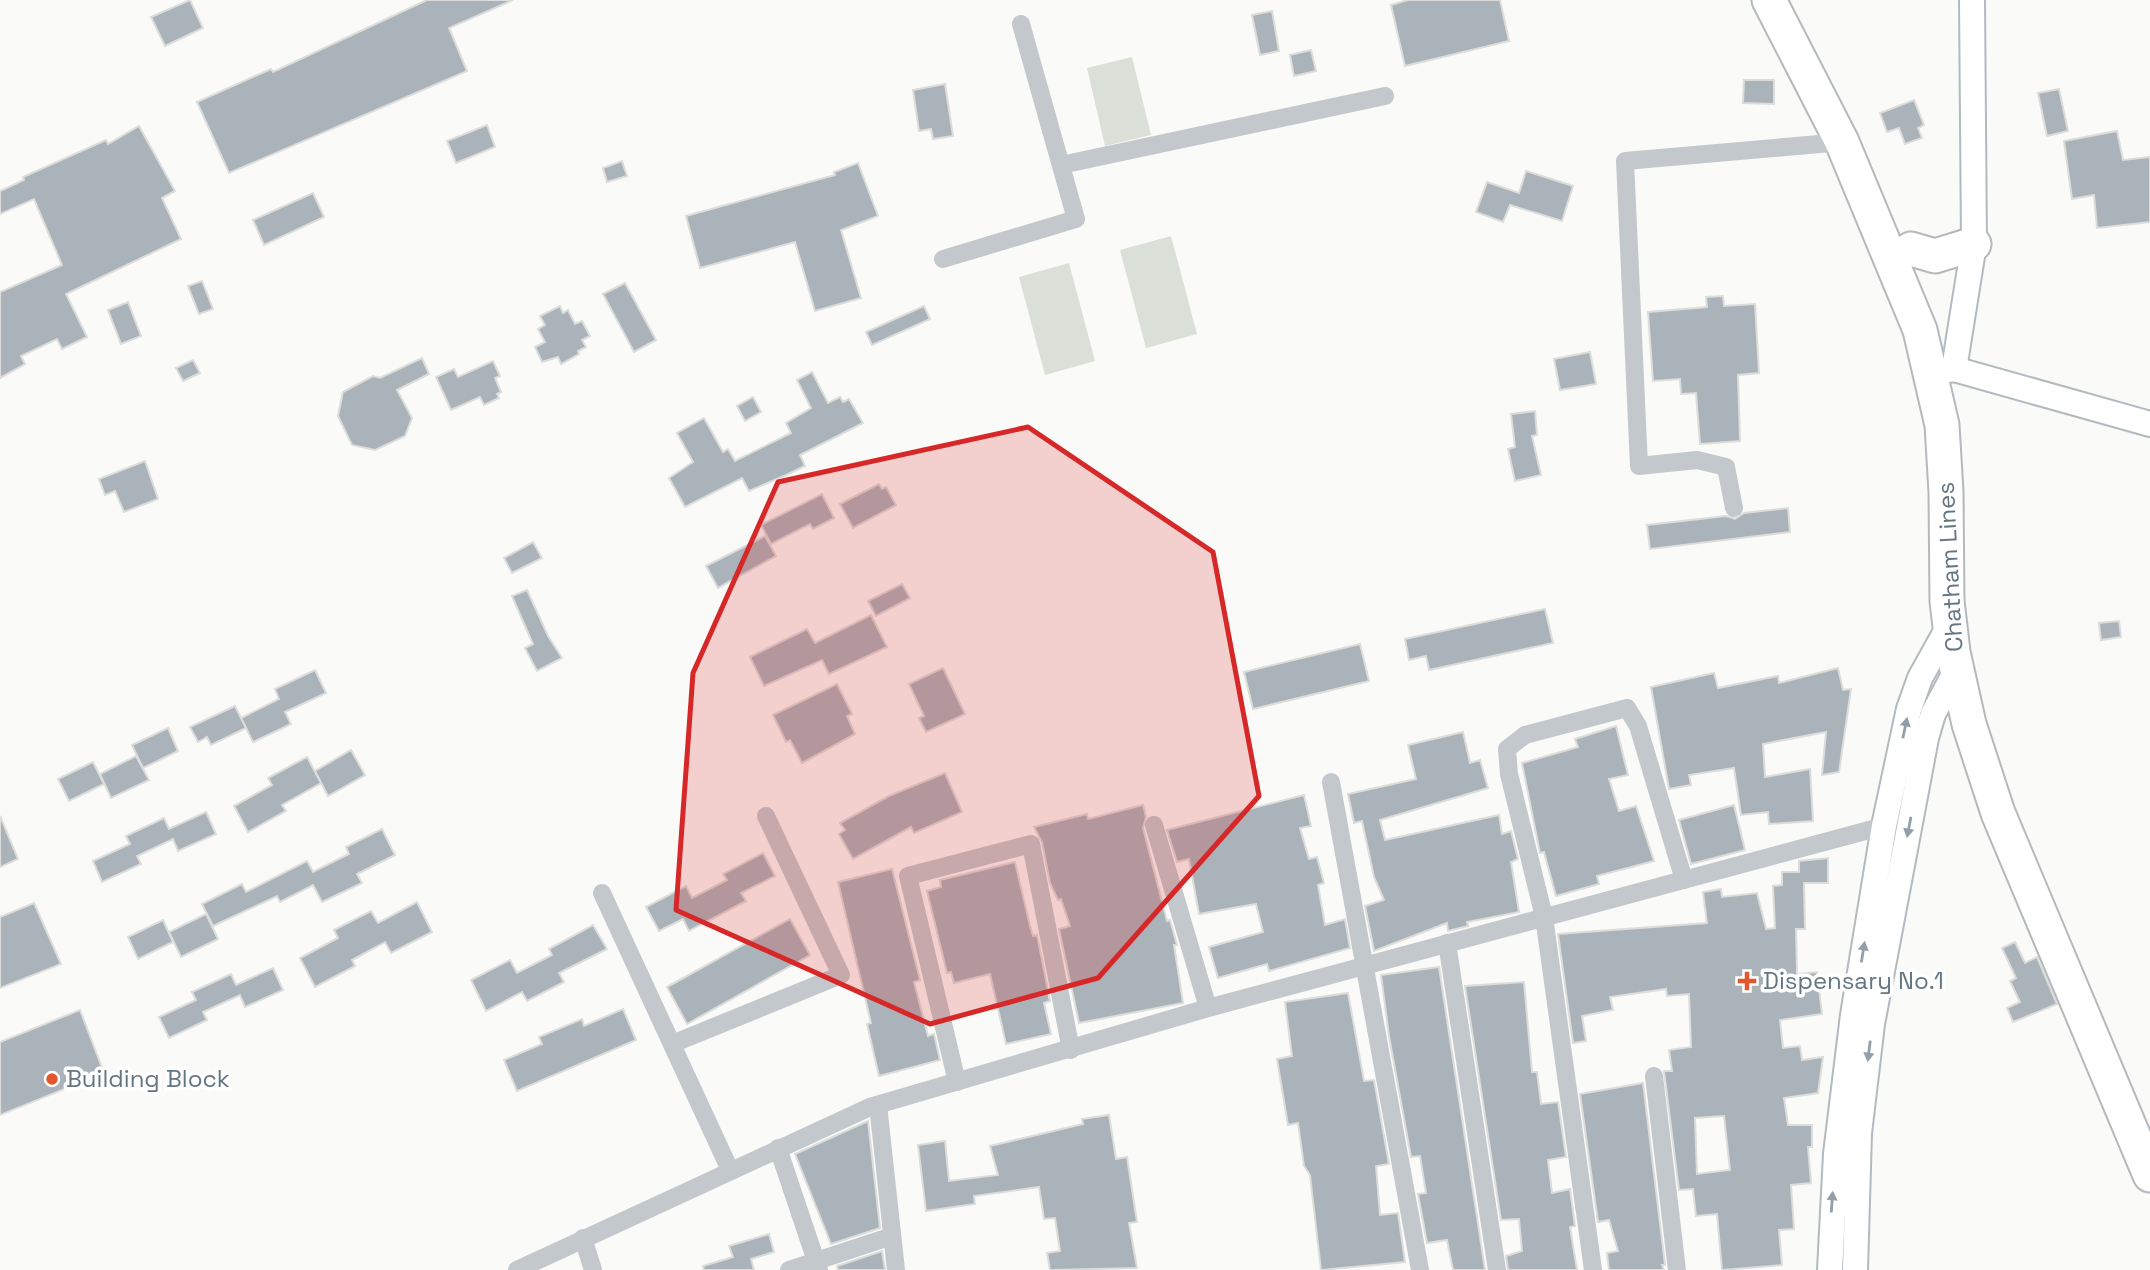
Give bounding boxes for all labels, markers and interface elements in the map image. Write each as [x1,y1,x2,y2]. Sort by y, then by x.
street label: Chatham Lines [1930,481,1969,653]
one-way arrow [1899,717,1910,739]
one-way arrow [1903,816,1914,838]
one-way arrow [1858,941,1869,963]
place label: Dispensary No.1 [1763,965,1944,996]
marker: Dispensary No.1 [1737,971,1757,991]
one-way arrow [1863,1040,1874,1062]
place label: Building Block [66,1063,230,1094]
marker: Building Block [44,1071,60,1087]
one-way arrow [1827,1191,1838,1213]

